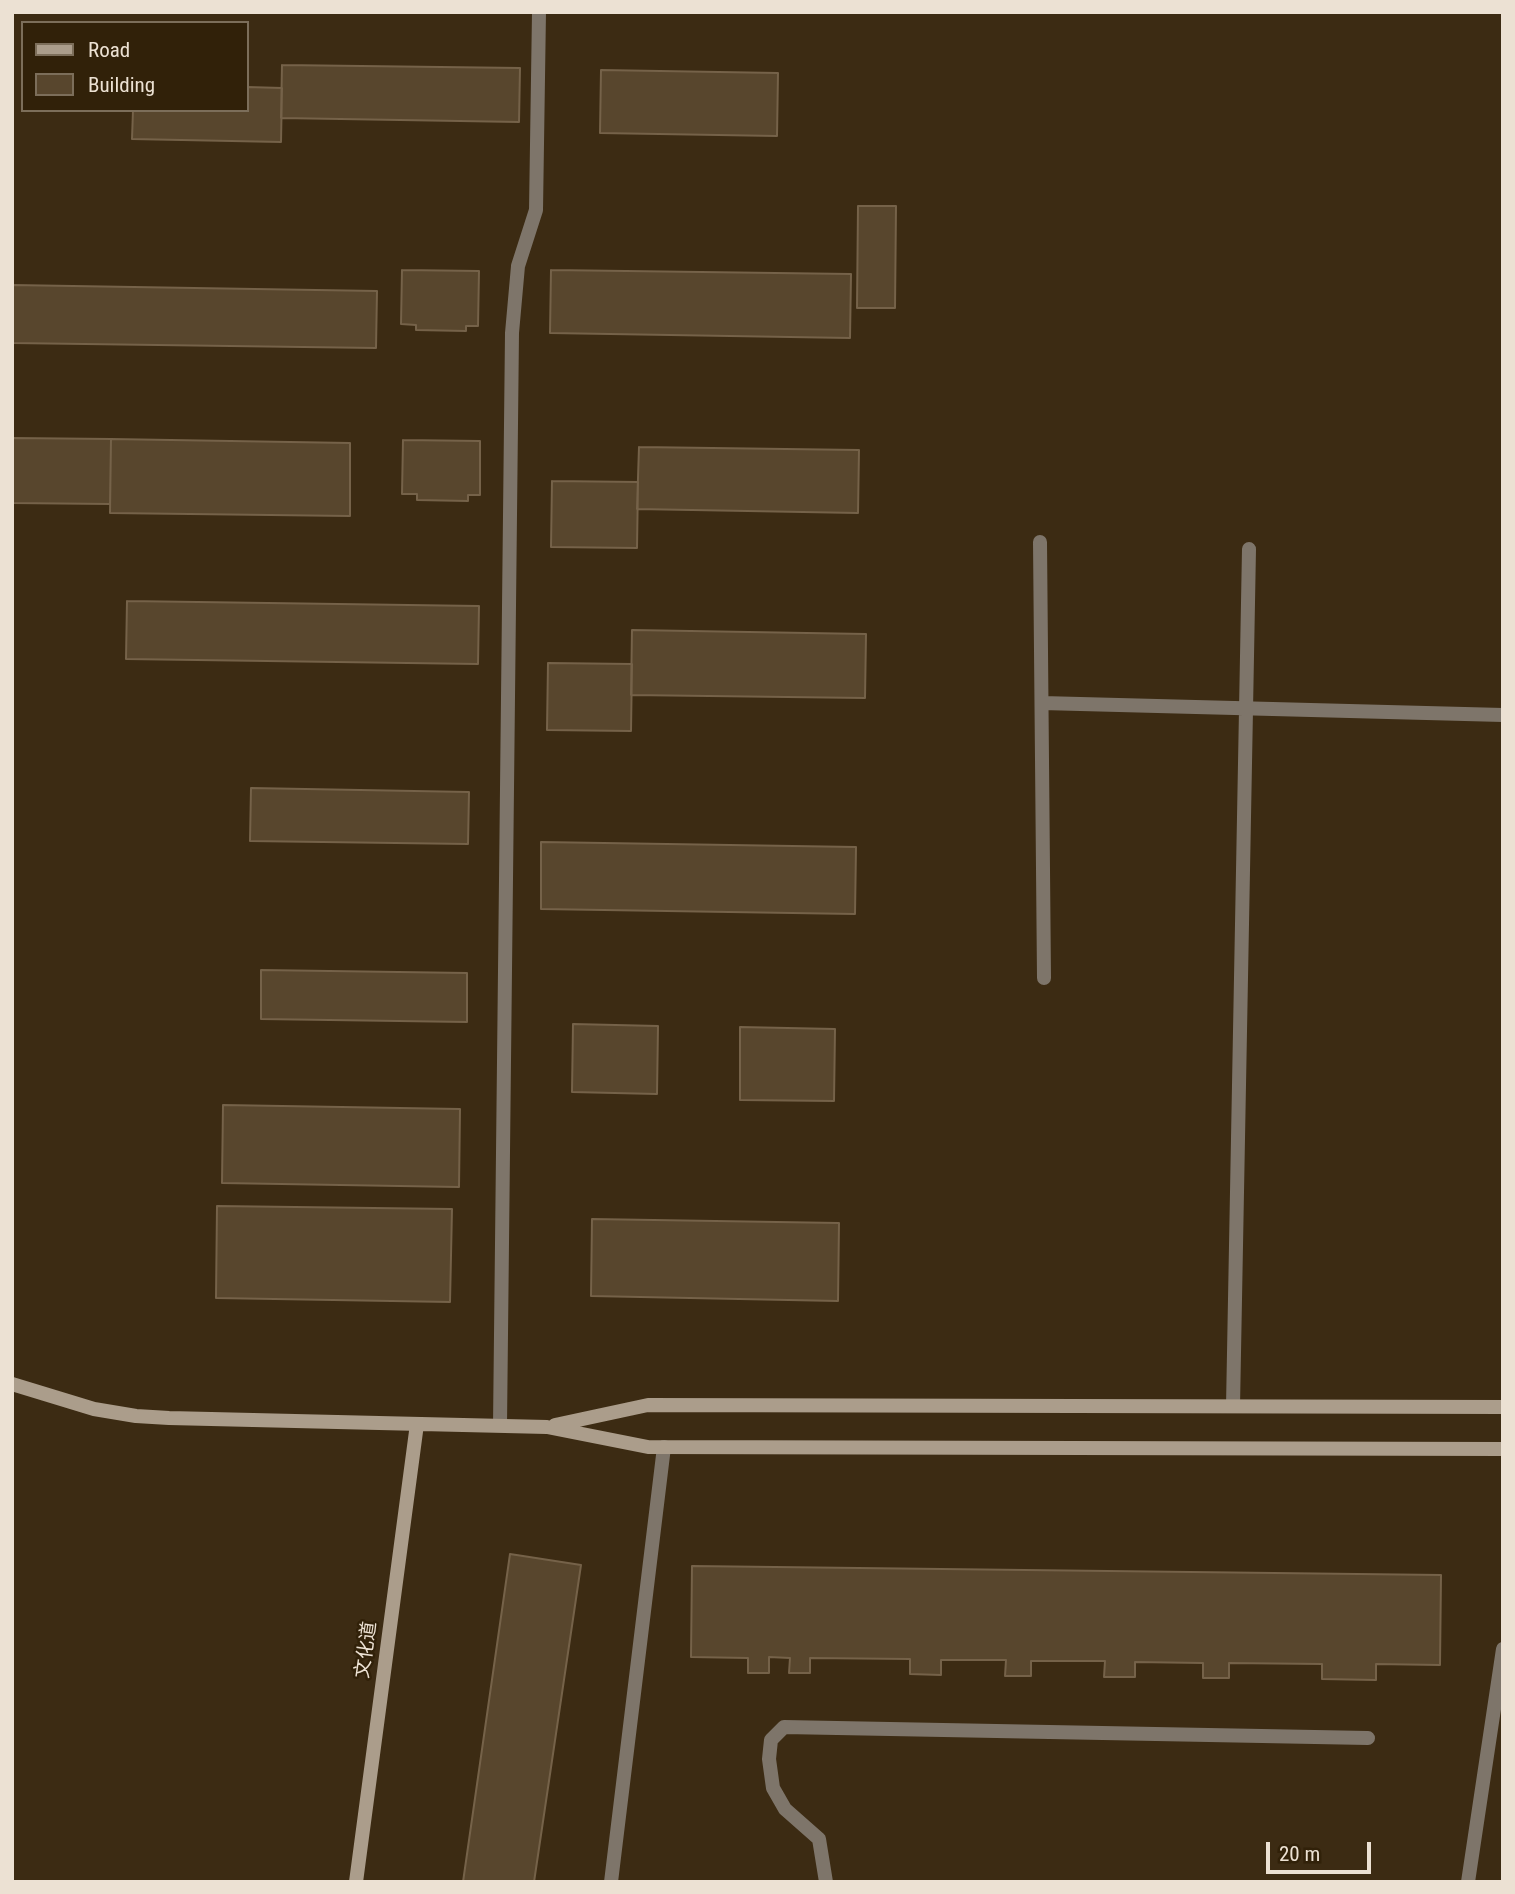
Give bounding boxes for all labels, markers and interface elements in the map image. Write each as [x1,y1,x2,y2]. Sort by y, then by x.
legend [21,21,248,112]
text: Road [88,38,130,62]
text: Building [88,73,155,97]
street label: 文化道 [352,1620,382,1680]
scale bar [1270,1828,1375,1872]
text: 20 m [1279,1842,1320,1866]

